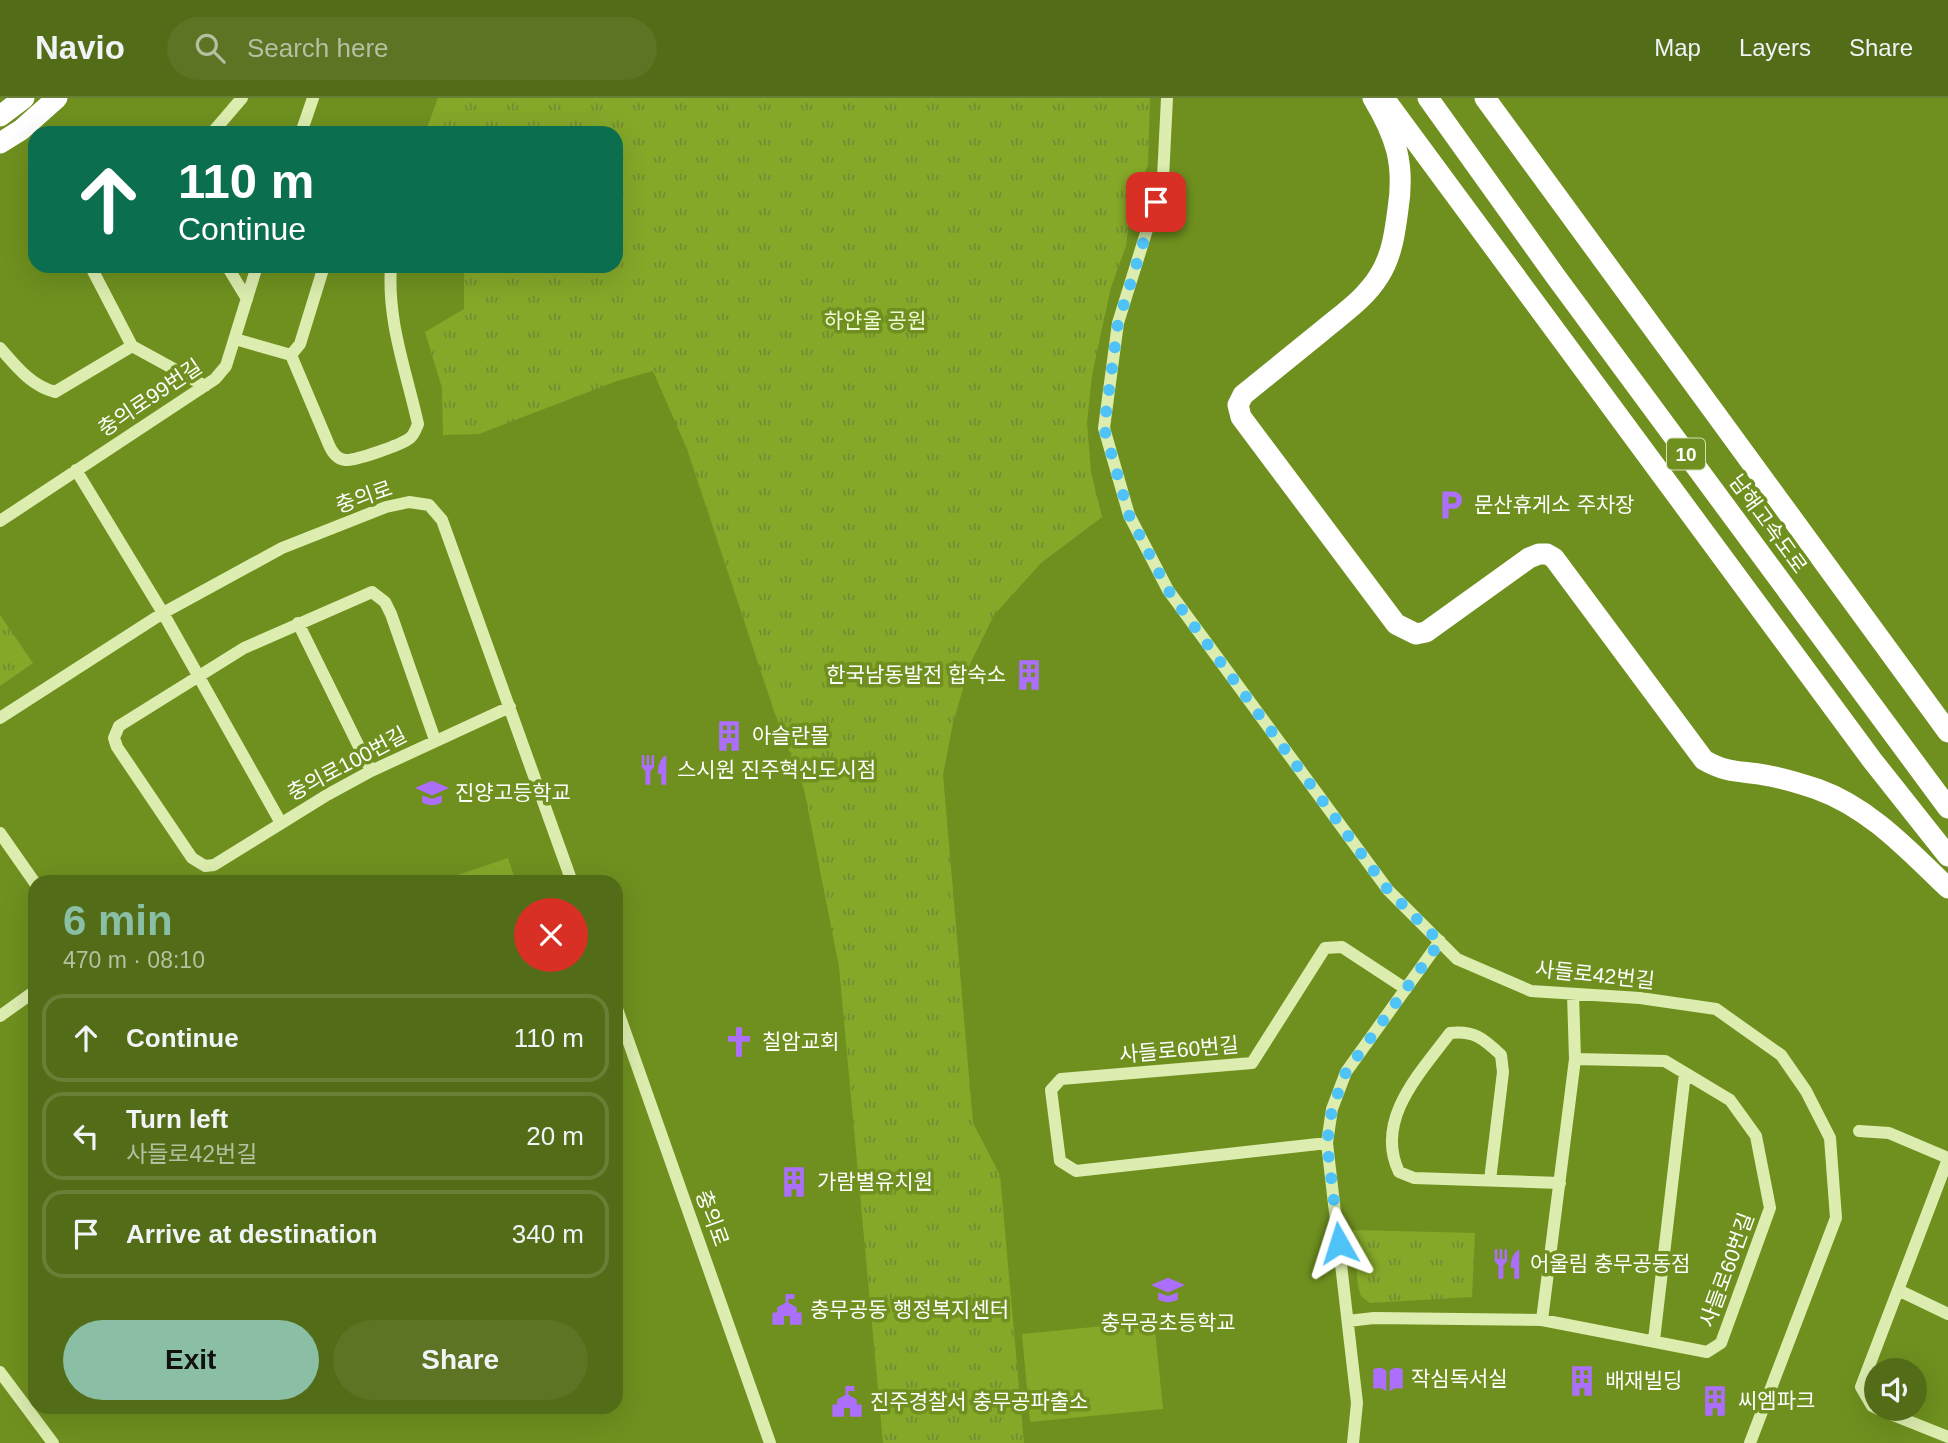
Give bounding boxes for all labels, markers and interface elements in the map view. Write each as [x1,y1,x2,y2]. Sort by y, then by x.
search box [167,17,657,80]
text: Navio [35,29,125,66]
icon: search [191,29,229,67]
text: Search here [247,33,389,63]
text: Map [1654,34,1701,61]
text: Layers [1739,34,1811,61]
text: Share [1849,34,1913,61]
icon: ahead [63,154,154,245]
text: 110 m [178,154,314,208]
pin [1126,172,1186,232]
icon: arrive [1137,183,1175,221]
text: Continue [178,211,306,247]
park label: 하얀울 공원 [824,309,926,332]
street label: 충의로99번길 [94,355,206,441]
road number: 10 [1667,438,1705,470]
street label: 남해고속도로 [1725,470,1812,577]
street label: 충의로 [333,476,395,517]
parking icon: 문산휴게소 주차장 [1434,488,1468,522]
place label: 문산휴게소 주차장 [1474,493,1634,516]
building icon: 한국남동발전 합숙소 [1012,658,1046,692]
place label: 한국남동발전 합숙소 [826,663,1006,686]
building icon: 아슬란몰 [712,719,746,753]
street label: 충의로100번길 [283,723,410,805]
place label: 아슬란몰 [752,724,829,747]
restaurant icon: 스시원 진주혁신도시점 [637,753,671,787]
place label: 스시원 진주혁신도시점 [677,758,876,781]
school or university icon: 진양고등학교 [415,776,449,810]
place label: 진양고등학교 [455,781,571,804]
text: 6 min [63,897,173,944]
button: close [514,898,588,972]
text: 470 m · 08:10 [63,947,205,973]
street label: 사들로42번길 [1534,957,1656,992]
icon: ahead [67,1019,105,1057]
text: Continue [126,1023,239,1053]
text: 110 m [514,1023,584,1053]
church icon: 칠암교회 [722,1025,756,1059]
place label: 칠암교회 [762,1030,839,1053]
street label: 사들로60번길 [1118,1033,1240,1066]
text: Turn left [126,1104,228,1134]
icon: left [67,1117,105,1155]
text: 20 m [526,1121,584,1151]
text: 사들로42번길 [126,1141,257,1167]
building icon: 가람별유치원 [777,1165,811,1199]
place label: 가람별유치원 [817,1170,933,1193]
street label: 충의로 [692,1187,733,1249]
position arrow [1302,1206,1376,1280]
street label: 사들로60번길 [1695,1210,1758,1330]
icon: arrive [67,1215,105,1253]
text: Arrive at destination [126,1219,377,1249]
text: 340 m [512,1219,584,1249]
restaurant icon: 어울림 충무공동점 [1490,1247,1524,1281]
place label: 어울림 충무공동점 [1530,1252,1690,1275]
school or university icon: 충무공초등학교 [1151,1273,1185,1307]
public building icon: 충무공동 행정복지센터 [770,1293,804,1327]
place label: 충무공동 행정복지센터 [810,1298,1009,1321]
place label: 충무공초등학교 [1100,1311,1236,1334]
button: Exit [63,1320,319,1400]
button: Share [333,1320,588,1400]
map controls [1864,1358,1927,1421]
button: sound [1864,1358,1927,1421]
library icon: 작심독서실 [1371,1362,1405,1396]
building icon: 배재빌딩 [1565,1364,1599,1398]
place label: 작심독서실 [1411,1367,1508,1390]
place label: 배재빌딩 [1605,1369,1682,1392]
building icon: 씨엠파크 [1698,1384,1732,1418]
public building icon: 진주경찰서 충무공파출소 [830,1385,864,1419]
place label: 씨엠파크 [1738,1389,1815,1412]
place label: 진주경찰서 충무공파출소 [870,1390,1088,1413]

